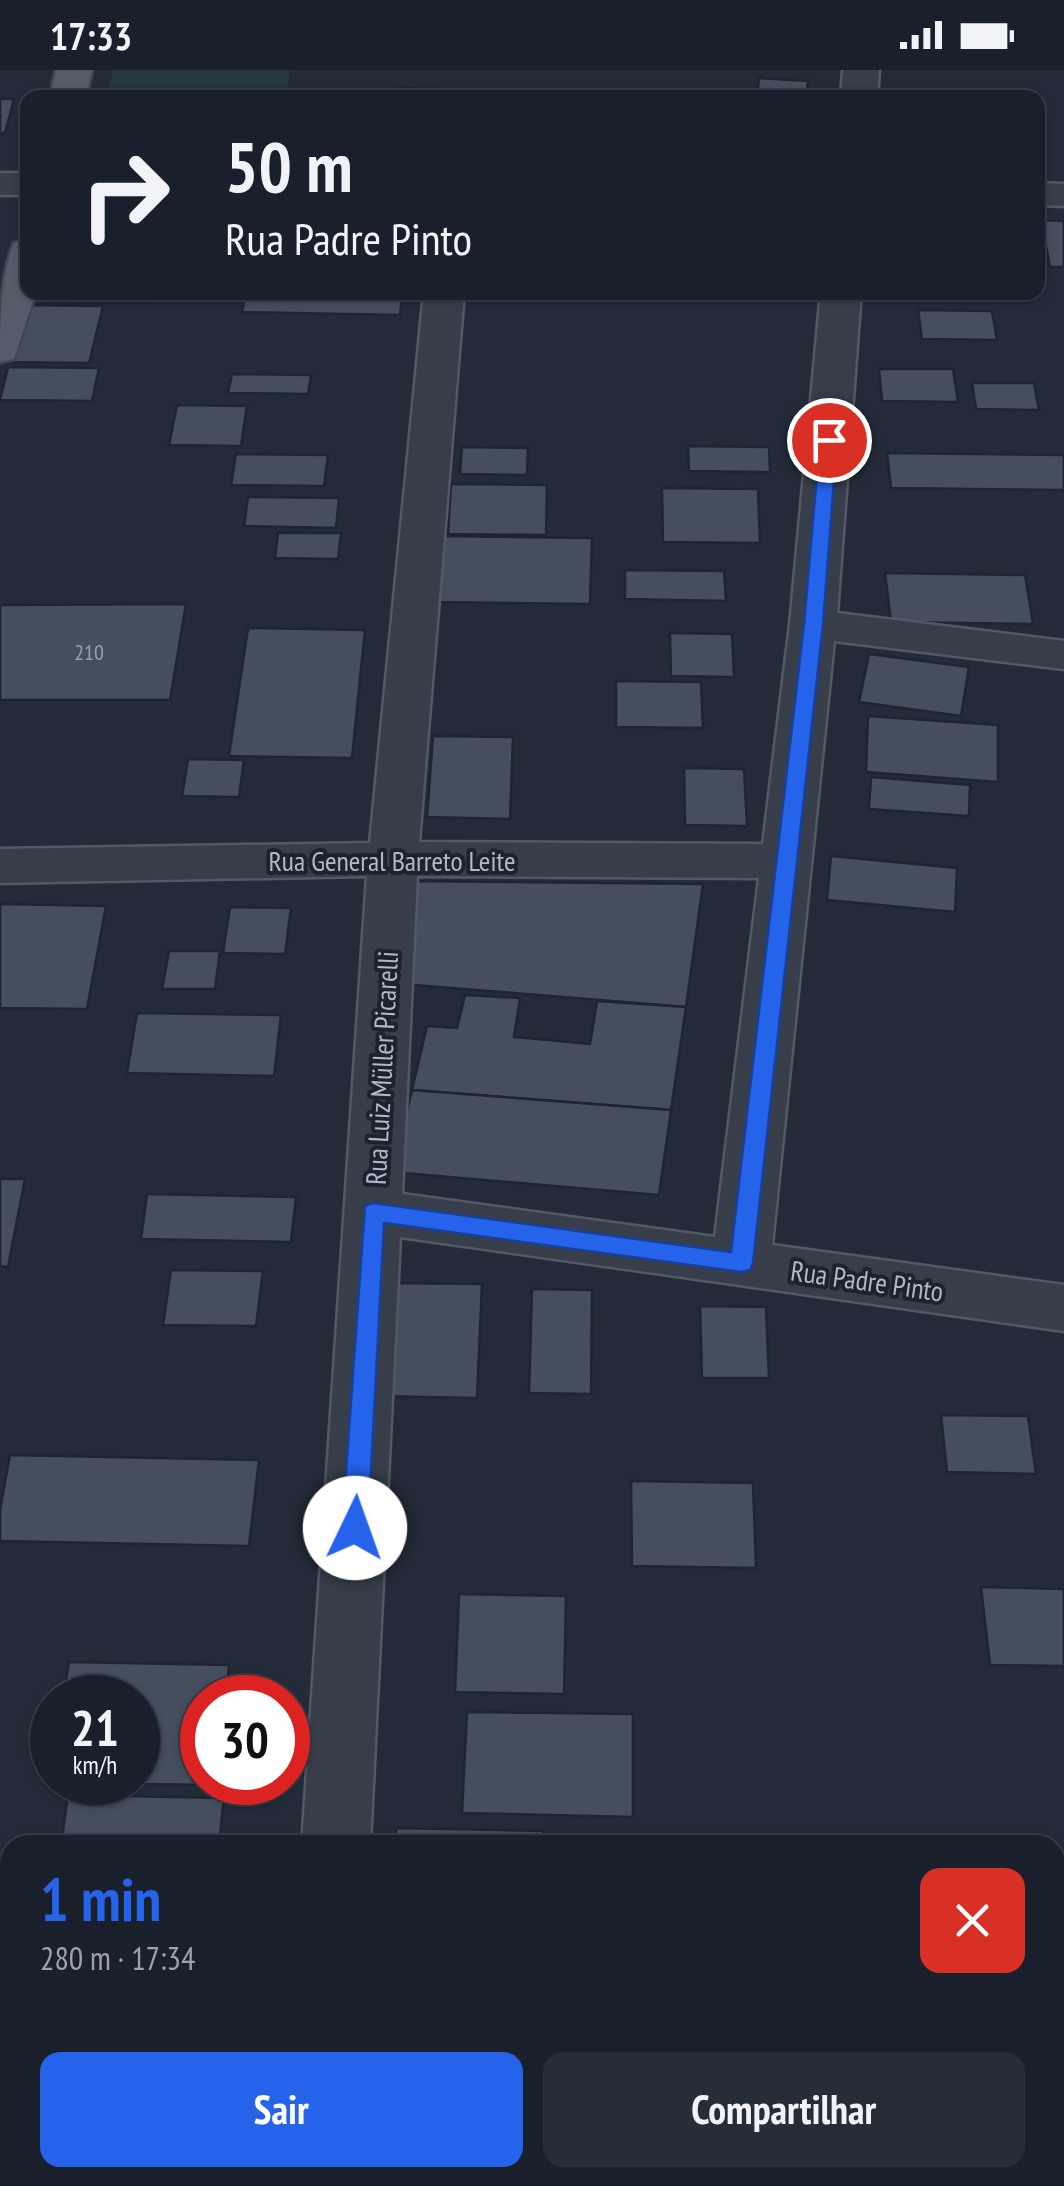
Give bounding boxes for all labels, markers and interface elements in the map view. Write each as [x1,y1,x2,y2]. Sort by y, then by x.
text: 17:33 [50,11,132,60]
text: 50 m [225,121,353,211]
icon: right [60,130,190,260]
text: Rua Padre Pinto [225,209,472,267]
pin [787,398,872,483]
icon: arrive [802,413,857,468]
house number: 210 [74,638,104,666]
street label: Rua General Barreto Leite [268,842,516,879]
street label: Rua Luiz Müller Picarelli [357,950,406,1186]
street label: Rua Padre Pinto [788,1251,946,1310]
position arrow [303,1476,407,1580]
speed limit sign: 30 [180,1675,310,1805]
text: 21 [71,1695,119,1760]
text: km/h [73,1749,117,1781]
text: 1 min [40,1860,161,1938]
button: close [920,1868,1025,1973]
text: 280 m · 17:34 [40,1937,195,1979]
button: Sair [40,2052,523,2167]
button: Compartilhar [543,2052,1025,2167]

